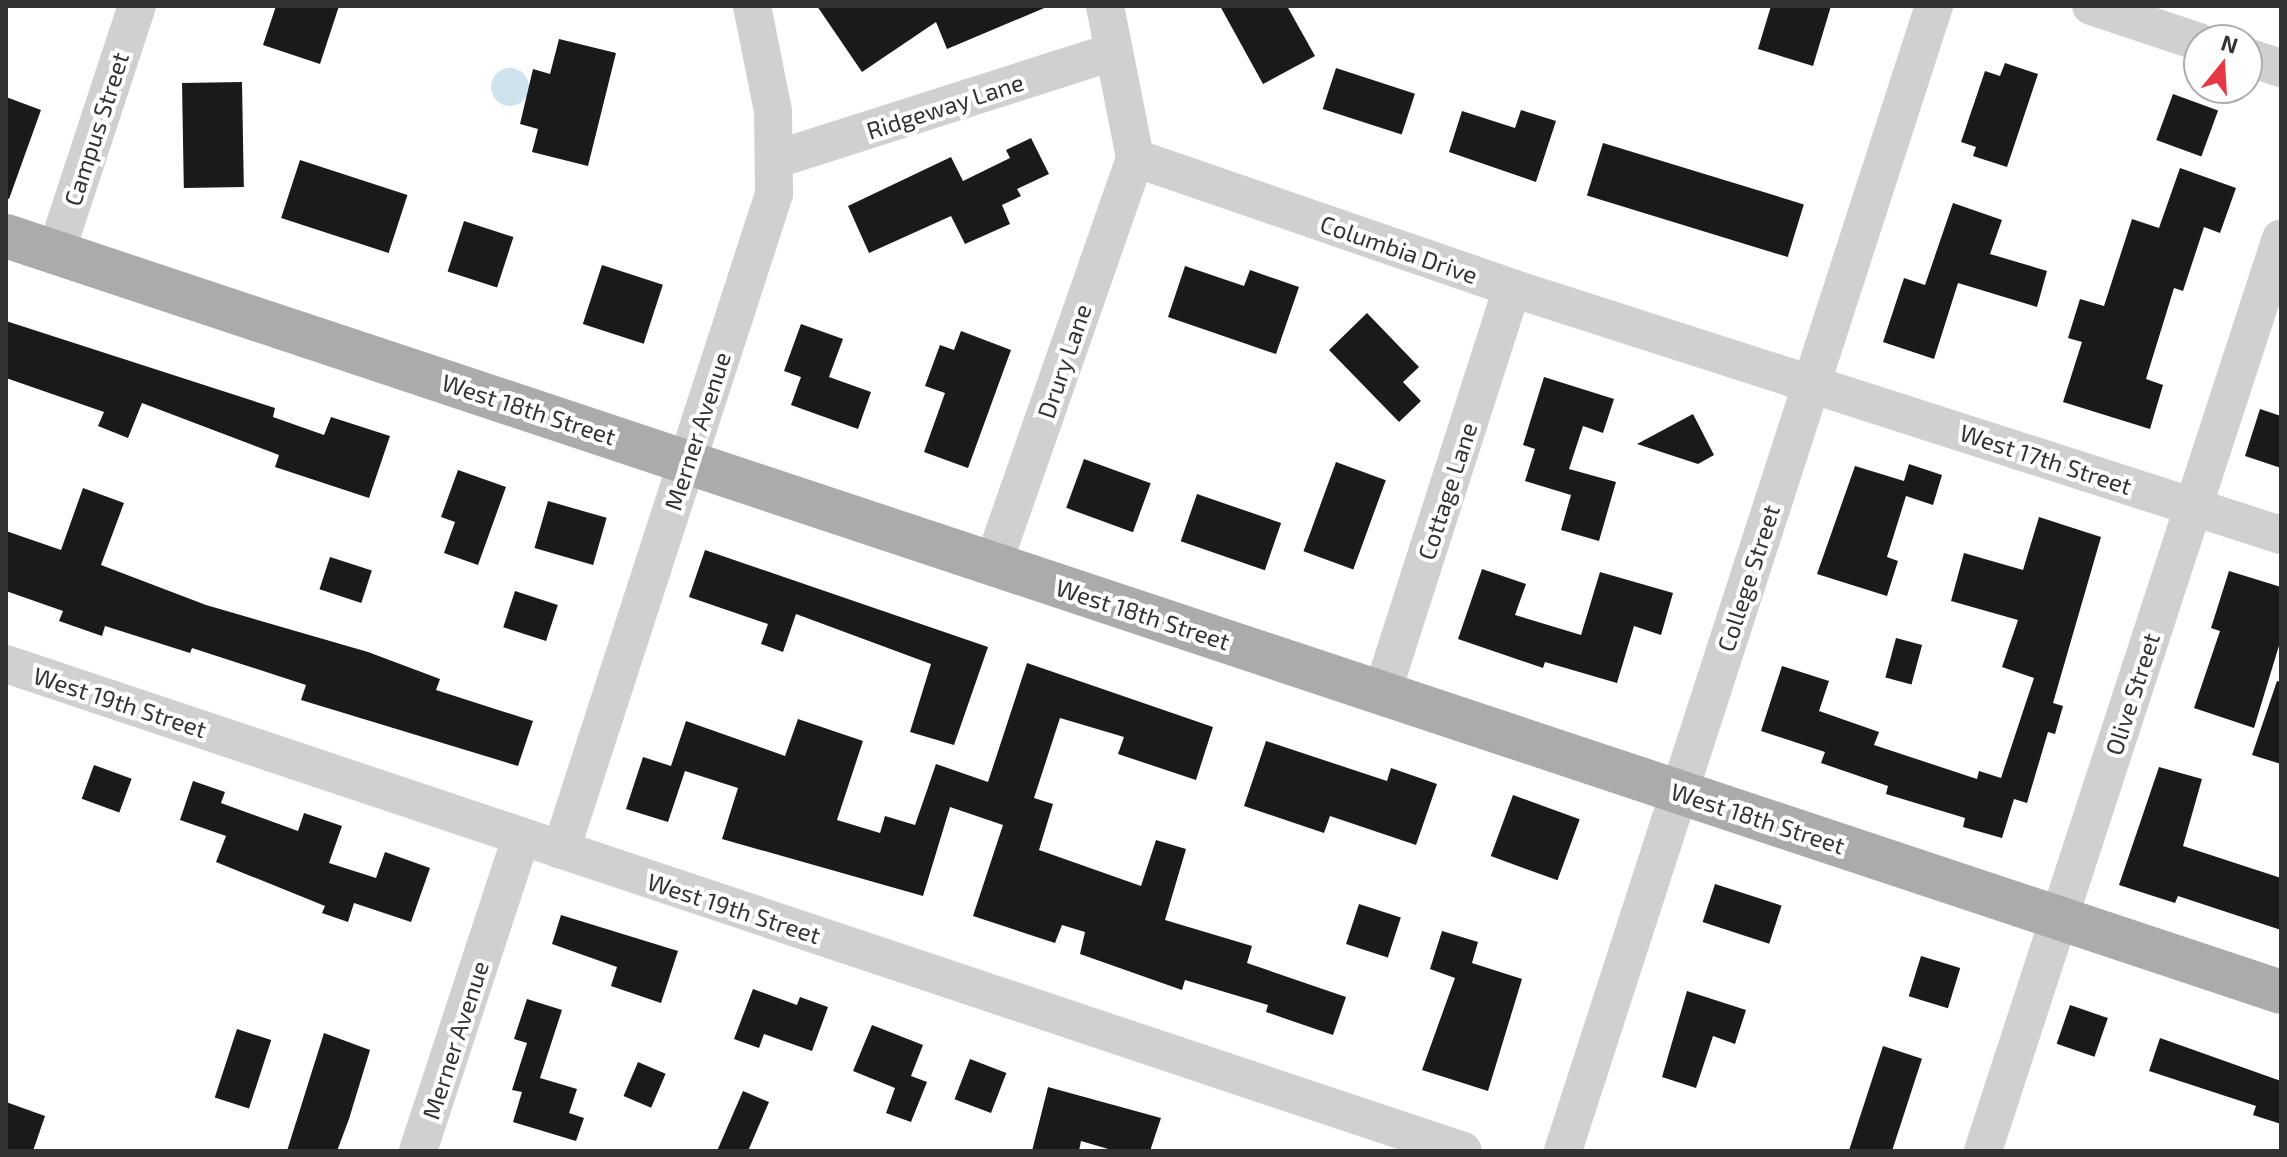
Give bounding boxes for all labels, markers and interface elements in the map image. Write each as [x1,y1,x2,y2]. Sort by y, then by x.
north arrow [2183,24,2263,104]
text: N [2218,28,2241,58]
street label: Campus Street [58,49,134,209]
street label: Ridgeway Lane [863,67,1027,145]
street label: Columbia Drive [1317,209,1481,289]
street label: Drury Lane [1031,300,1097,422]
street label: Merner Avenue [658,348,736,514]
street label: West 18th Street [438,367,620,451]
street label: West 17th Street [1956,418,2136,500]
street label: Cottage Lane [1411,419,1483,563]
street label: College Street [1711,501,1785,655]
street label: West 18th Street [1052,572,1234,656]
street label: Olive Street [2099,629,2165,759]
street label: West 19th Street [30,660,210,744]
street label: West 18th Street [1667,776,1849,860]
street label: West 19th Street [644,866,824,950]
street label: Merner Avenue [416,957,494,1123]

